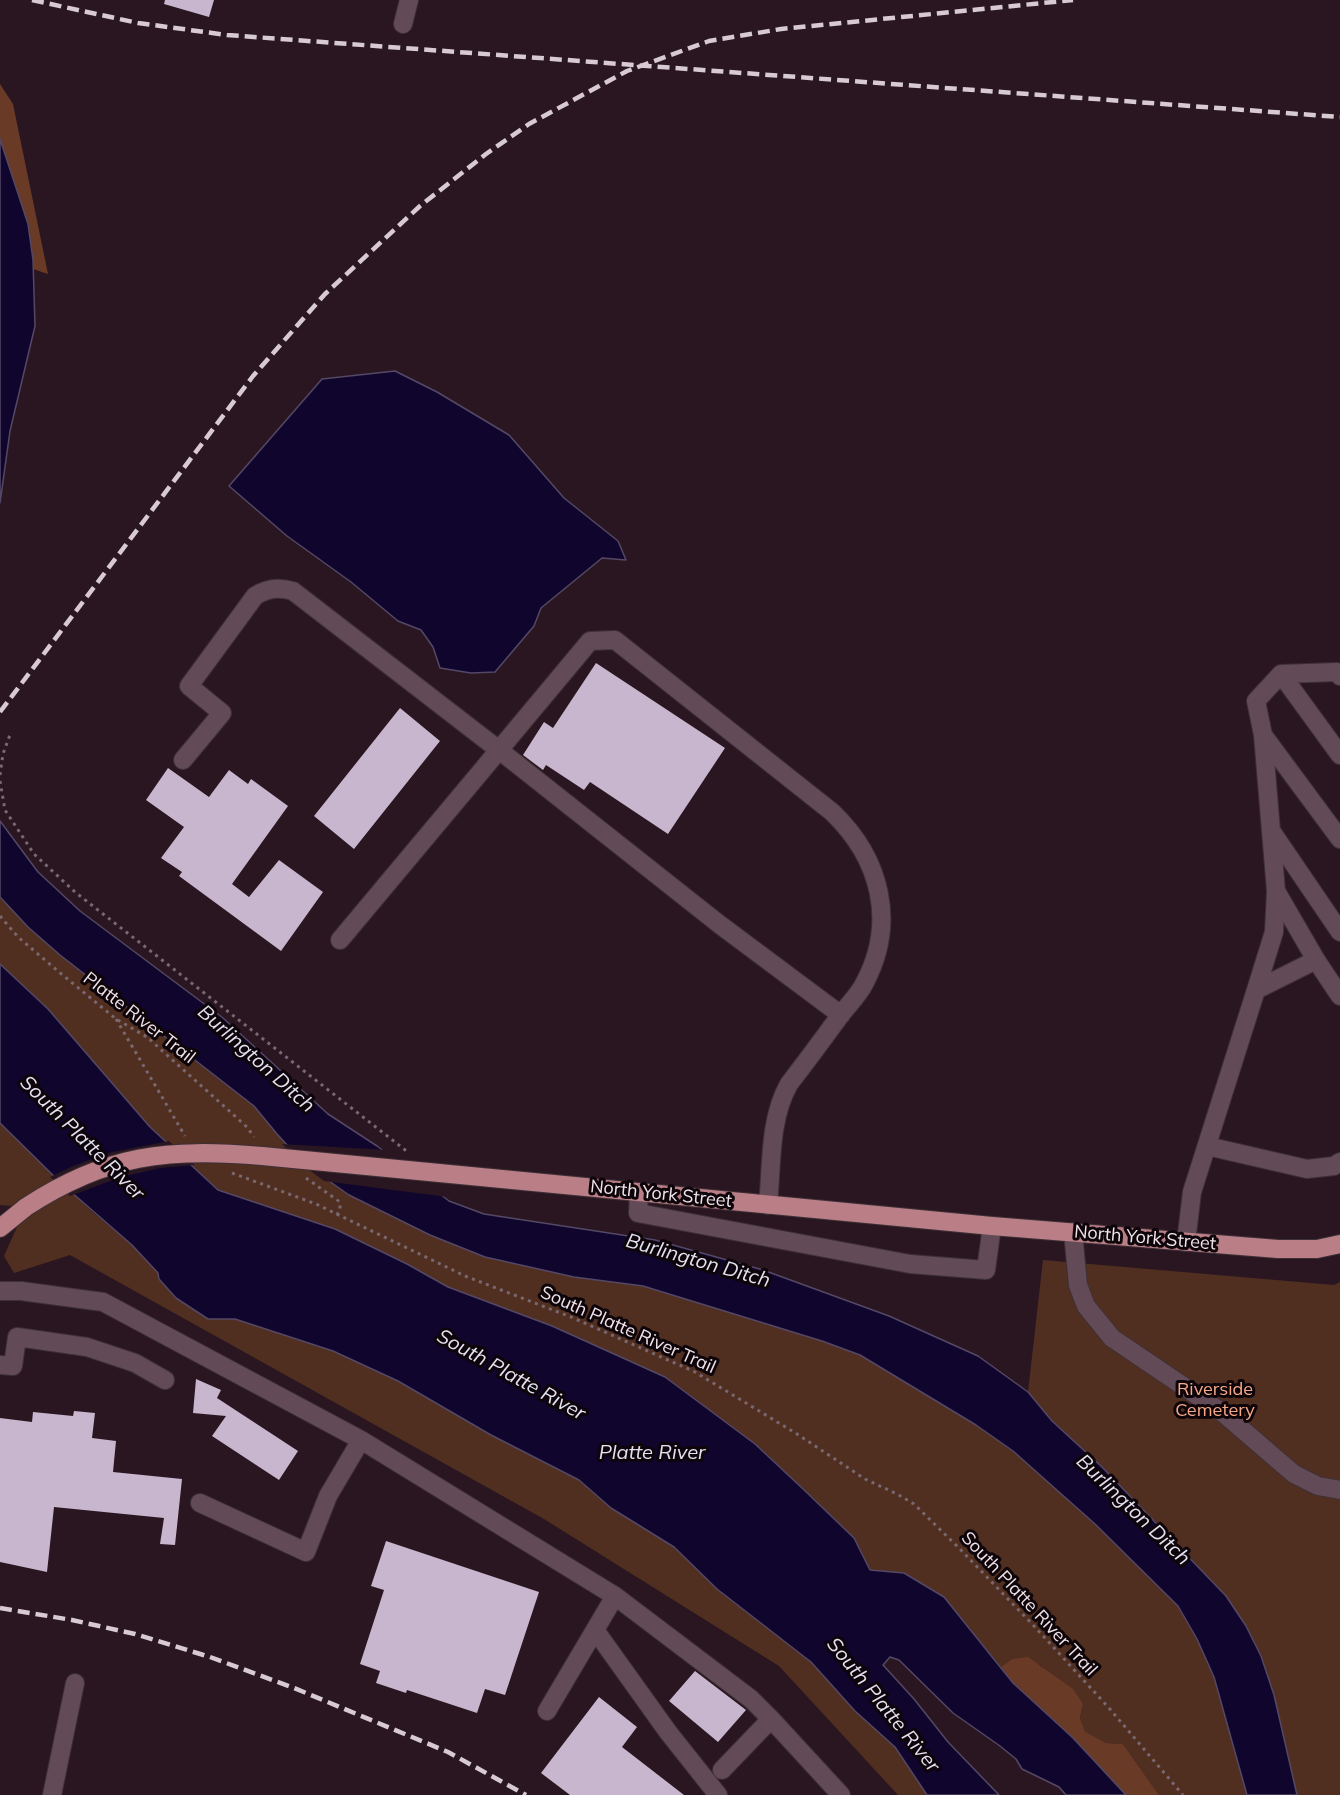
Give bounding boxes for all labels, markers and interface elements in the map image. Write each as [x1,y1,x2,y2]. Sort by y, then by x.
street label: Platte River Trail [79,968,199,1068]
water label: Burlington Ditch [193,1000,319,1118]
water label: South Platte River [15,1071,149,1205]
street label: North York Street [589,1176,733,1212]
street label: North York Street [1073,1221,1217,1255]
water label: Burlington Ditch [623,1229,773,1293]
street label: South Platte River Trail [537,1282,719,1378]
water label: South Platte River [433,1324,589,1426]
park label: Riverside Cemetery [1175,1379,1255,1422]
water label: Platte River [599,1441,705,1465]
water label: Burlington Ditch [1071,1450,1195,1570]
street label: South Platte River Trail [956,1527,1102,1681]
water label: South Platte River [821,1633,945,1777]

